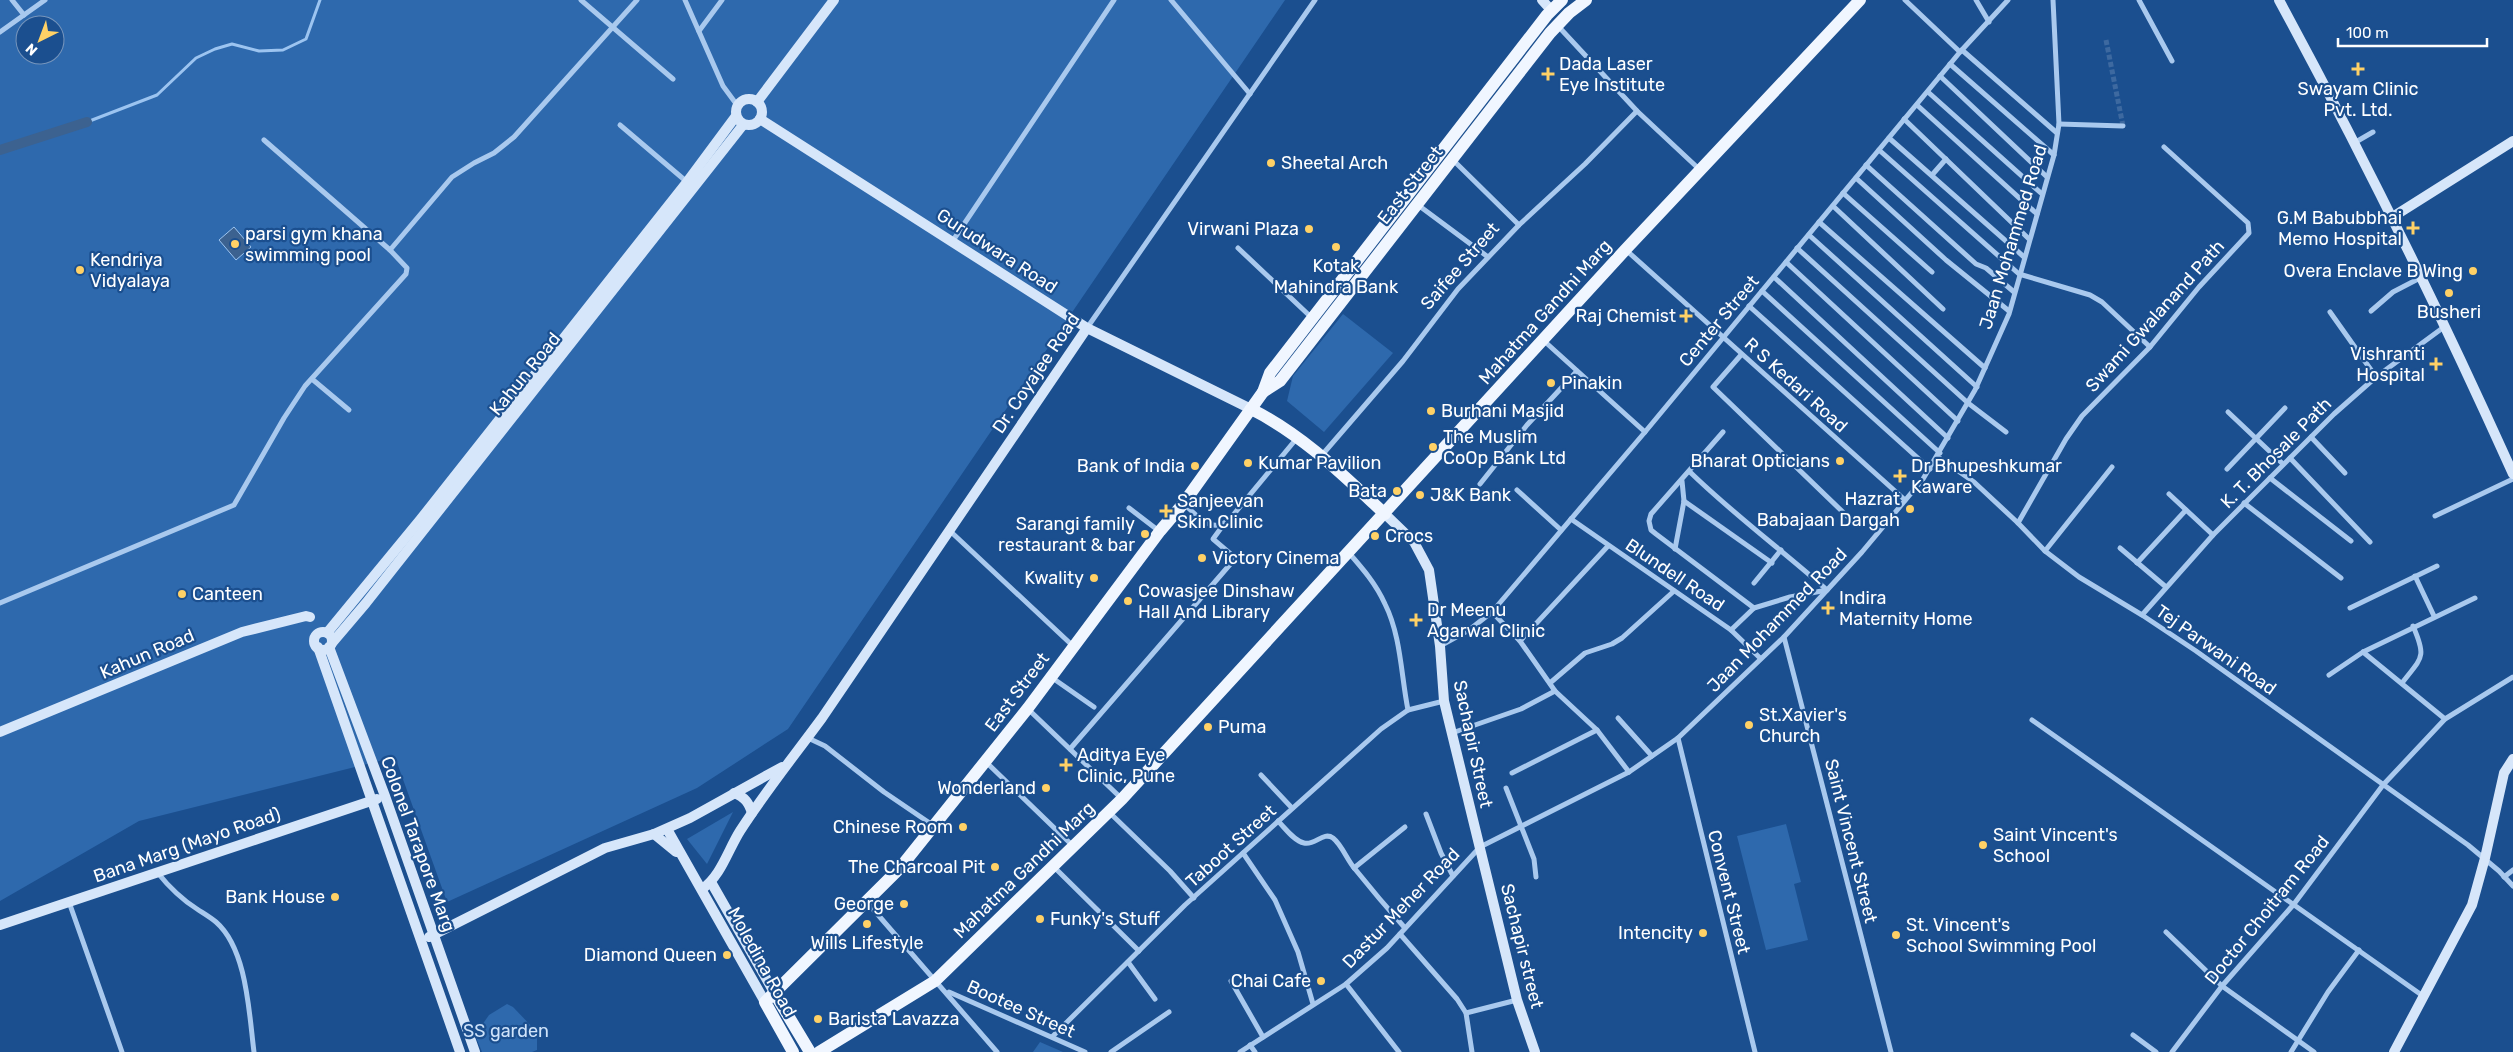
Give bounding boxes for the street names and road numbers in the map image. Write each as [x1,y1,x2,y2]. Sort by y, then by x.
street label: East Street [1373,141,1447,229]
street label: Jaan Mohammed Road [1974,142,2052,332]
street label: Gurudwara Road [933,204,1061,298]
street label: Saifee Street [1416,218,1504,314]
street label: Mahatma Gandhi Marg [1474,235,1616,389]
street label: Swami Gwalanand Path [2081,235,2229,397]
street label: Center Street [1674,271,1764,371]
street label: Dr. Coyajee Road [988,309,1084,437]
street label: Kahun Road [485,328,565,420]
street label: R S Kedari Road [1740,333,1852,437]
street label: K. T. Bhosale Path [2216,393,2336,513]
street label: Blundell Road [1621,534,1729,616]
street label: Jaan Mohammed Road [1702,543,1852,697]
street label: Tej Parwani Road [2151,600,2281,700]
street label: Kahun Road [96,624,198,684]
street label: East Street [980,648,1054,736]
street label: Sachapir Street [1449,678,1497,810]
street label: Colonel Tarapore Marg [376,753,460,935]
street label: Saint Vincent Street [1820,757,1882,925]
street label: Mahatma Gandhi Marg [949,797,1099,943]
street label: Taboot Street [1181,800,1281,892]
street label: Bana Marg (Mayo Road) [91,803,283,887]
street label: Convent Street [1703,828,1755,956]
street label: Doctor Choitram Road [2200,831,2334,989]
street label: Dastur Meher Road [1338,843,1464,973]
street label: Sachapir street [1496,881,1548,1011]
street label: Moledina Road [723,903,801,1021]
street label: Bootee Street [963,975,1079,1043]

